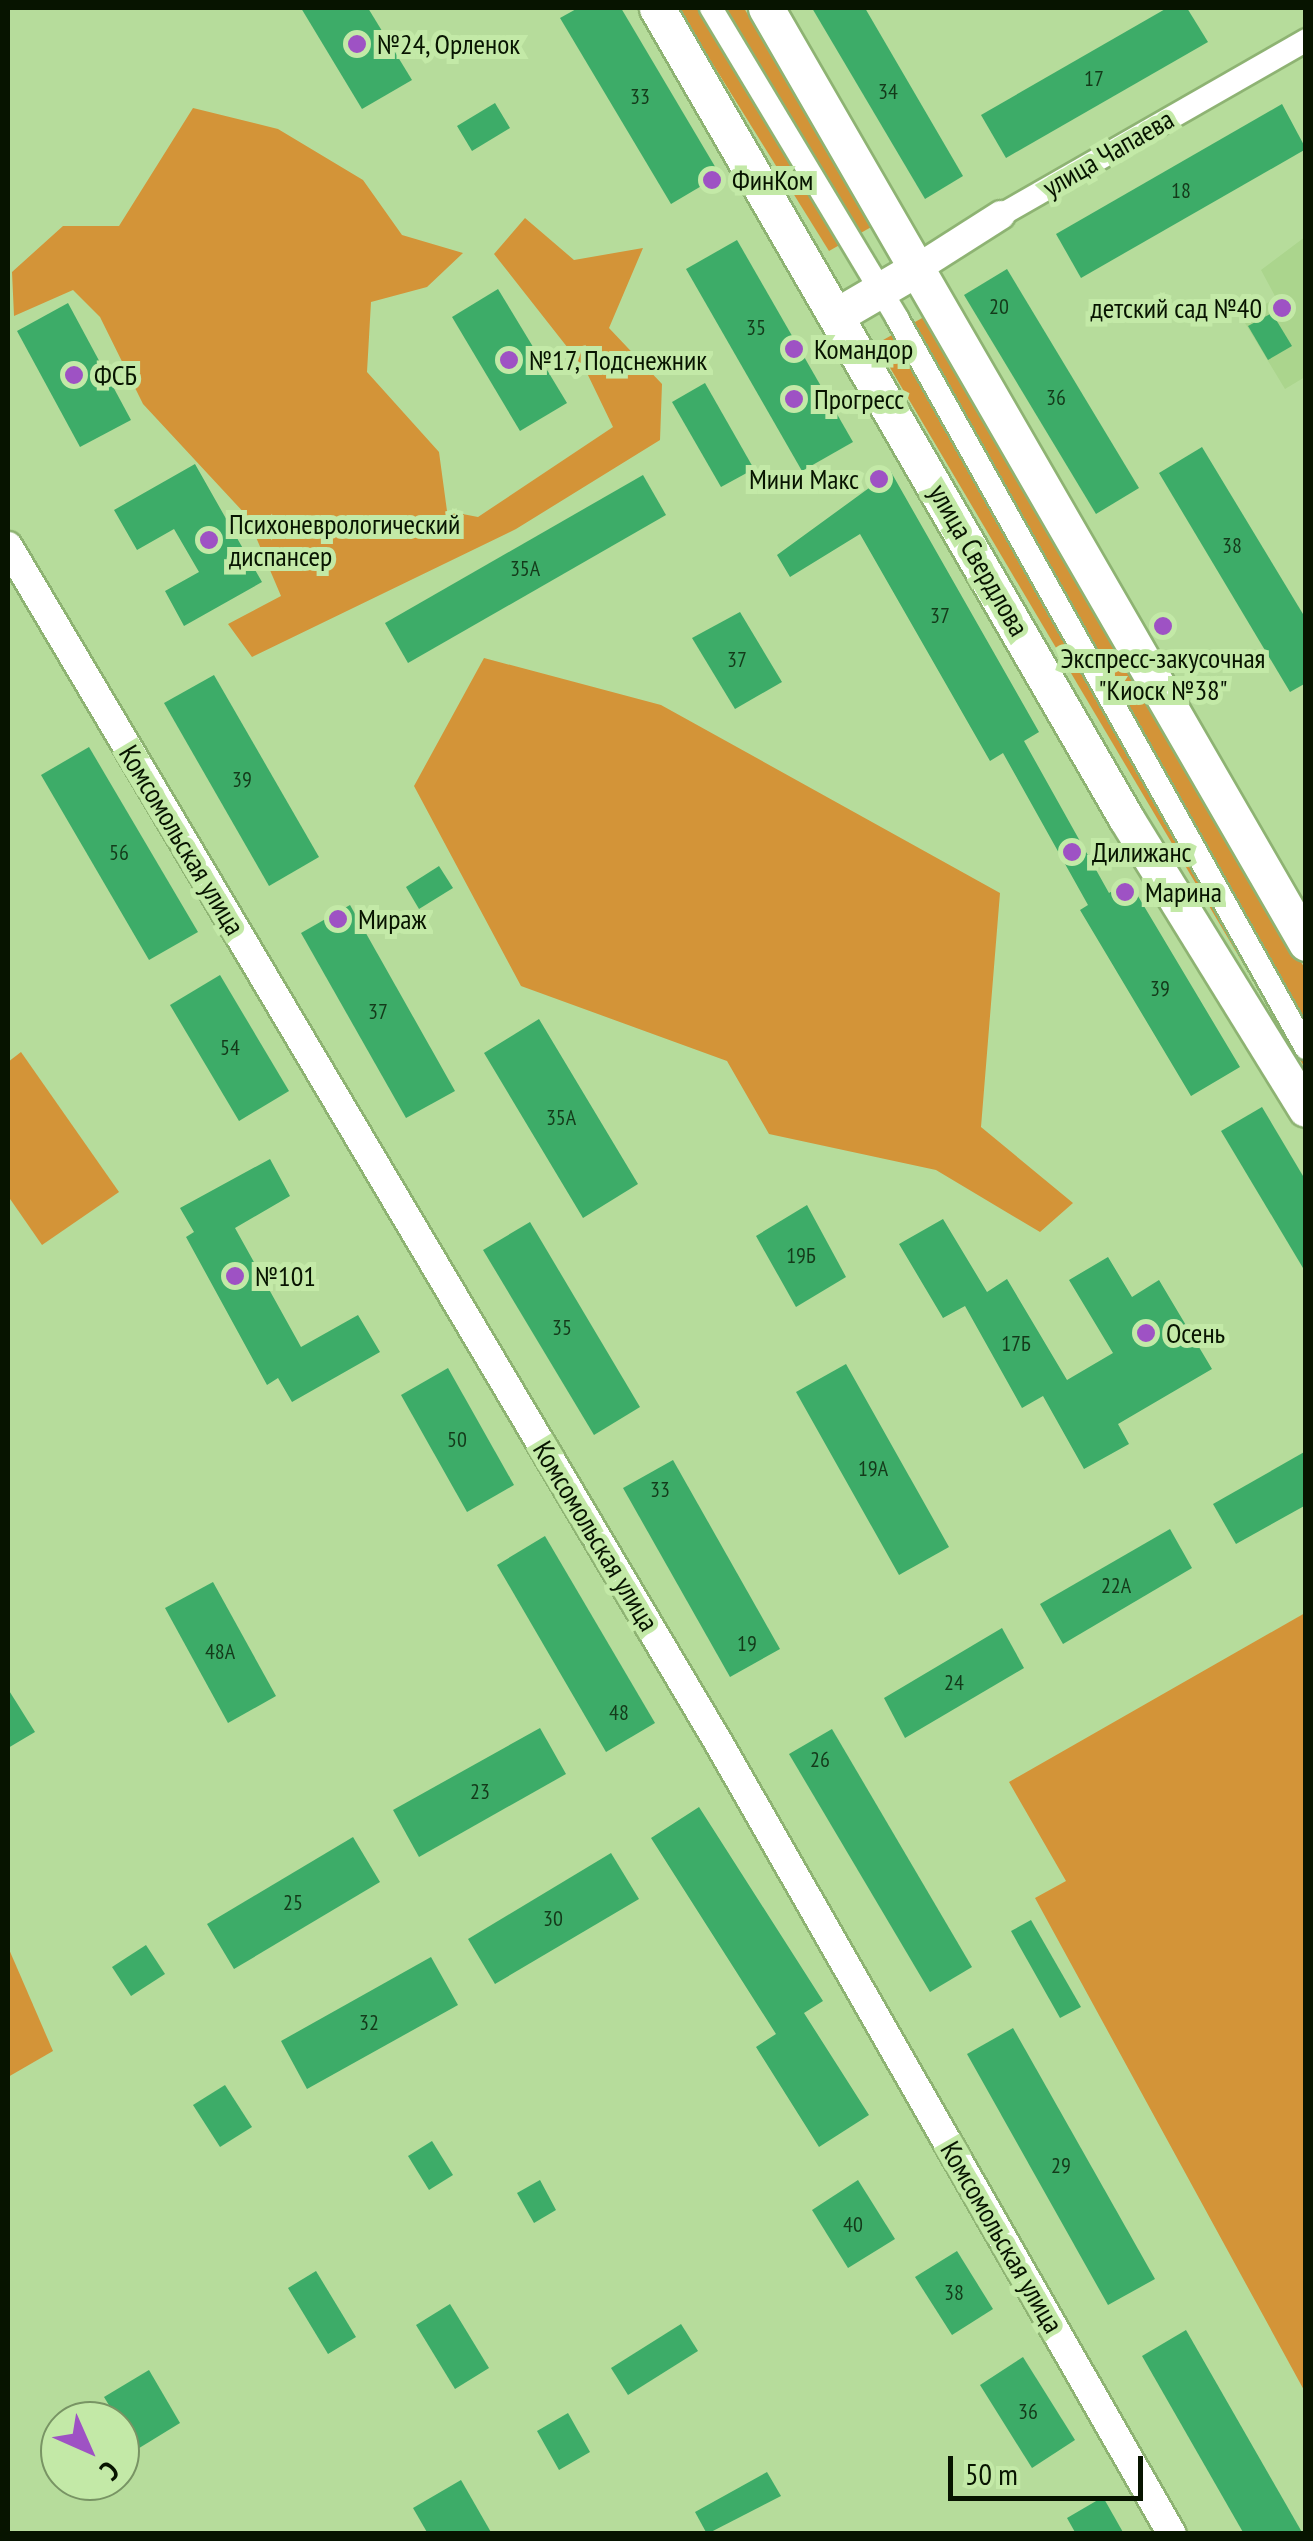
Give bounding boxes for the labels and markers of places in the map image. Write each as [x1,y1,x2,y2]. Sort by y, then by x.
place label: №24, Орленок [377,27,522,61]
marker: №24, Орленок [346,33,368,55]
place label: ФинКом [732,163,813,197]
marker: ФинКом [701,169,723,191]
place label: детский сад №40 [1091,291,1262,325]
marker: детский сад №40 [1271,297,1293,319]
place label: Командор [814,332,913,366]
marker: Командор [783,338,805,360]
place label: №17, Подснежник [529,343,711,377]
marker: №17, Подснежник [498,349,520,371]
place label: ФСБ [94,358,137,392]
marker: ФСБ [63,364,85,386]
place label: Прогресс [814,382,904,416]
marker: Прогресс [783,388,805,410]
place label: Мини Макс [749,462,859,496]
marker: Мини Макс [868,468,890,490]
place label: Психоневрологический диспансер [229,507,460,573]
marker: Психоневрологический диспансер [198,529,220,551]
marker: Экспресс-закусочная "Киоск №38" [1152,615,1174,637]
place label: Экспресс-закусочная "Киоск №38" [1061,641,1265,707]
place label: Дилижанс [1092,835,1192,869]
marker: Дилижанс [1061,841,1083,863]
place label: Марина [1145,875,1222,909]
marker: Марина [1114,881,1136,903]
place label: Мираж [358,902,427,936]
marker: Мираж [327,908,349,930]
place label: №101 [255,1259,316,1293]
marker: №101 [224,1265,246,1287]
place label: Осень [1166,1316,1225,1350]
marker: Осень [1135,1322,1157,1344]

